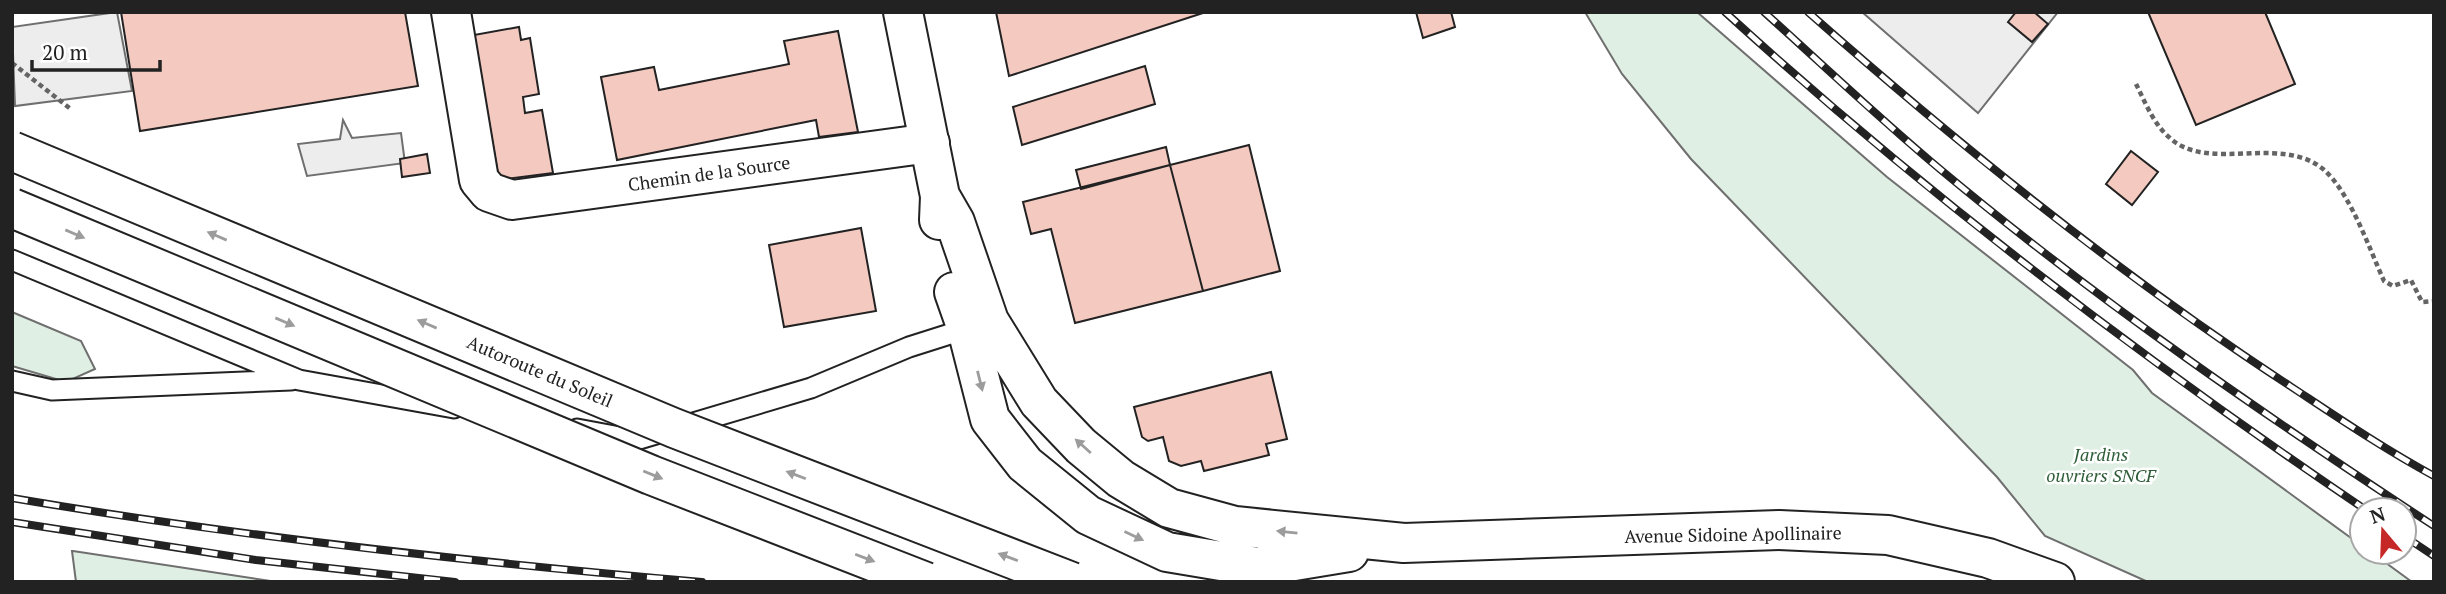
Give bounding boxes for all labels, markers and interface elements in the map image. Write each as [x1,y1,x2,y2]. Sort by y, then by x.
scale bar [32,28,159,72]
text: 20 m [42,38,88,66]
street label: Chemin de la Source [626,150,792,196]
one-way arrow [65,229,86,240]
one-way arrow [206,231,227,242]
one-way arrow [275,316,295,328]
one-way arrow [416,318,437,329]
street label: Autoroute du Soleil [463,329,617,413]
one-way arrow [975,370,986,392]
one-way arrow [1074,438,1092,454]
park label: Jardins ouvriers SNCF [2046,442,2157,487]
one-way arrow [785,469,806,480]
one-way arrow [643,470,664,481]
north arrow [2348,496,2418,566]
text: N [2366,500,2389,529]
street label: Avenue Sidoine Apollinaire [1624,520,1842,548]
one-way arrow [1276,526,1298,537]
one-way arrow [1123,531,1144,542]
one-way arrow [998,551,1019,562]
one-way arrow [855,553,876,564]

